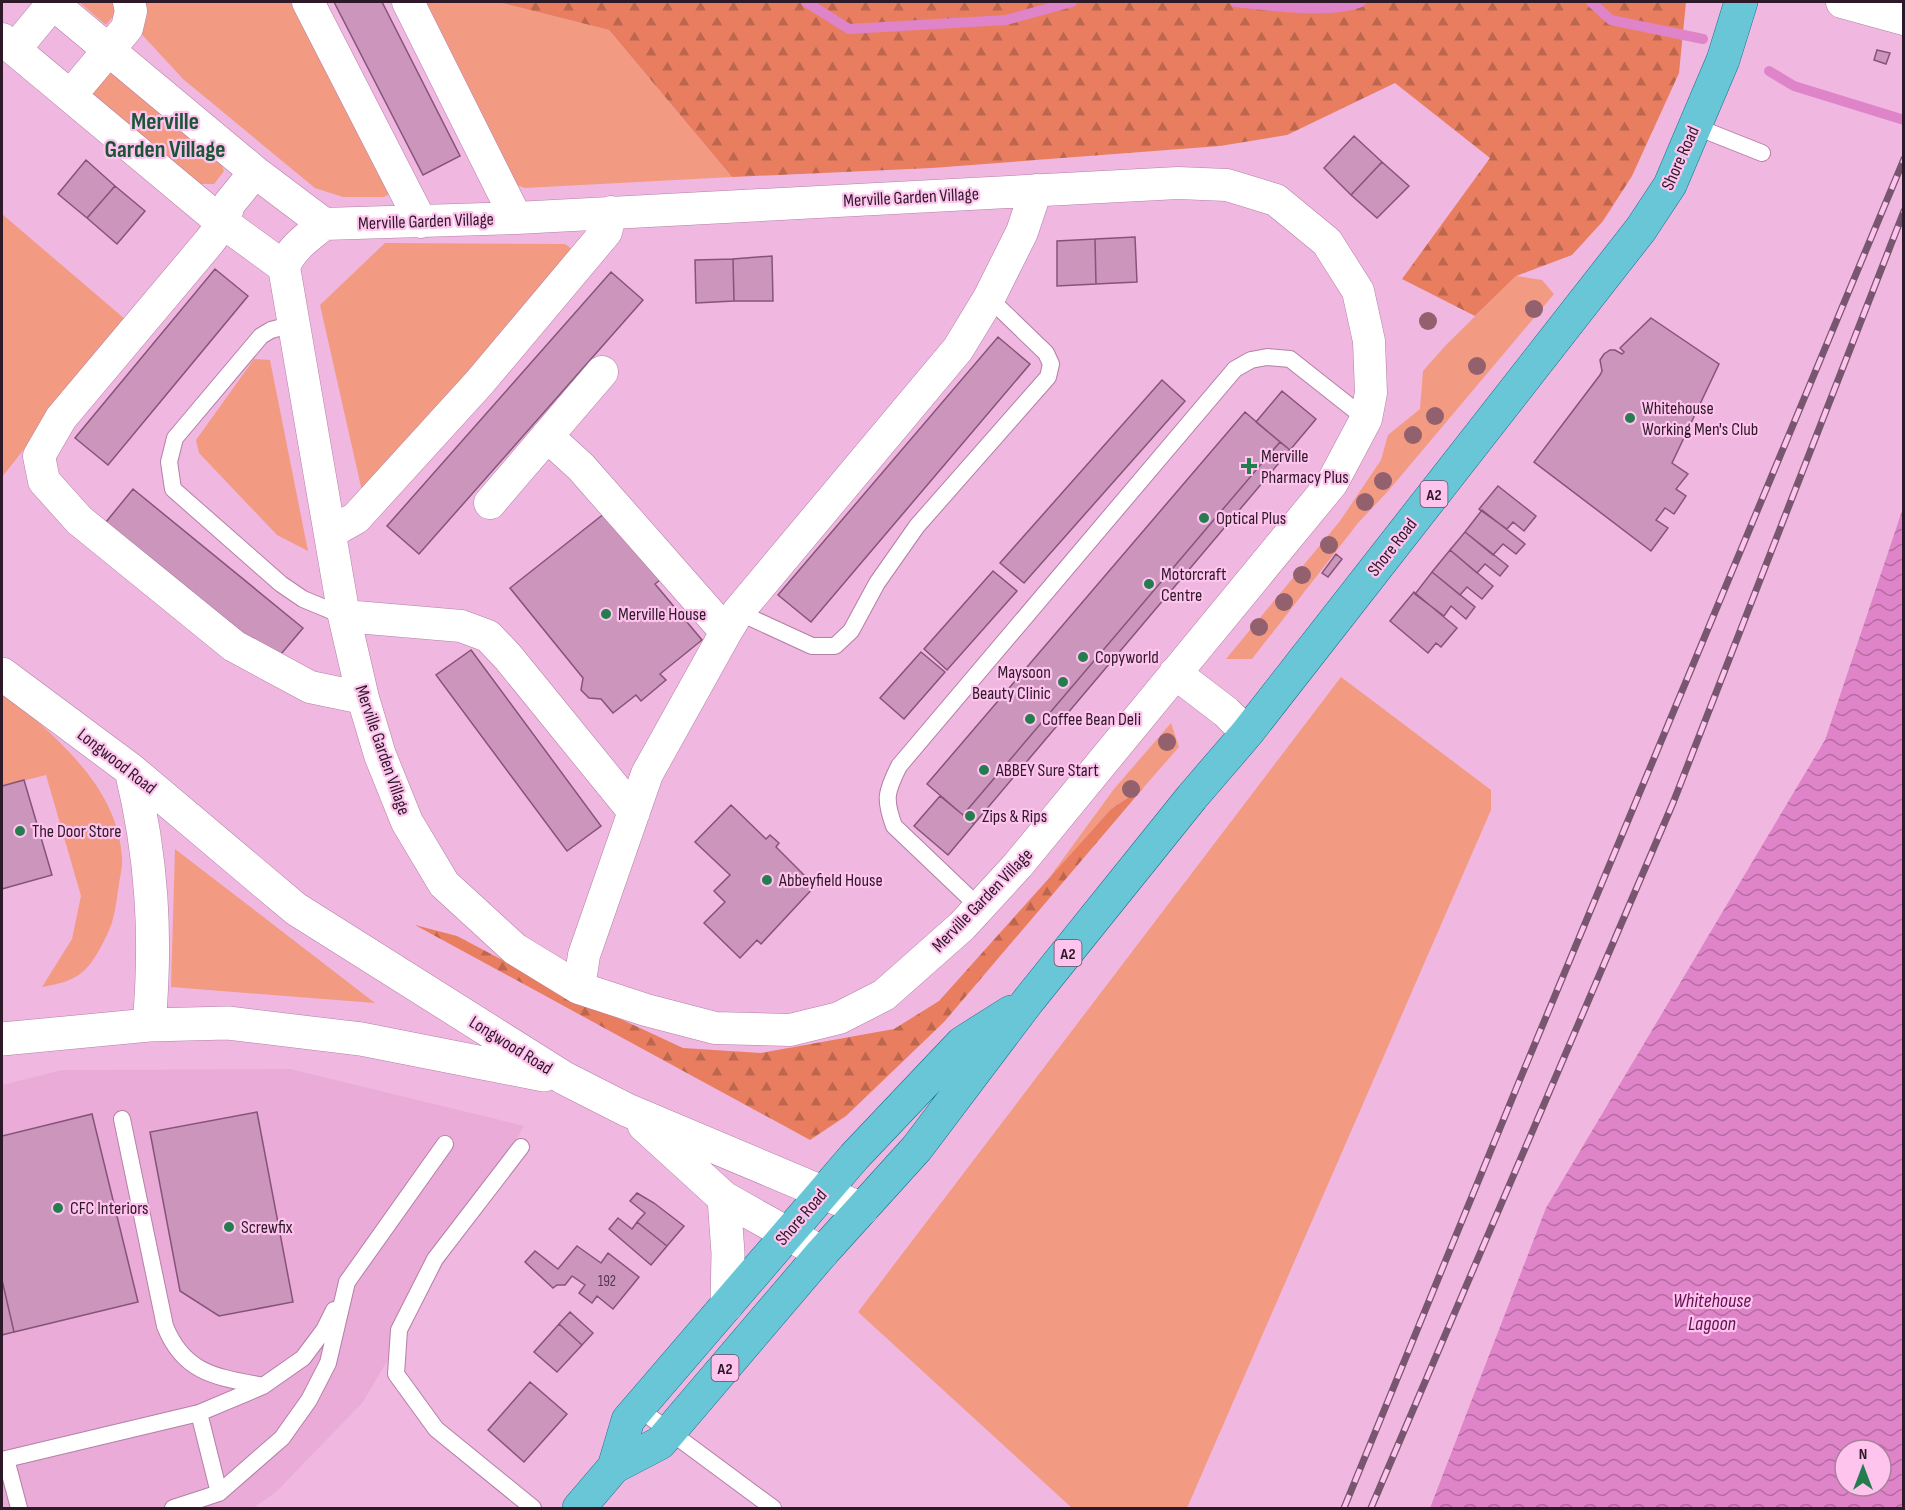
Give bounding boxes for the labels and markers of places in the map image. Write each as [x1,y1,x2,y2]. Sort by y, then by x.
place label: Whitehouse Working Men's Club [1642,398,1758,440]
marker: Whitehouse Working Men's Club [1623,411,1637,425]
place label: Merville Pharmacy Plus [1261,446,1349,488]
marker: Merville Pharmacy Plus [1242,459,1256,473]
place label: Optical Plus [1216,508,1286,529]
marker: Optical Plus [1197,511,1211,525]
place label: Motorcraft Centre [1161,564,1227,606]
marker: Motorcraft Centre [1142,577,1156,591]
place label: Merville House [618,604,706,625]
marker: Merville House [599,607,613,621]
place label: Copyworld [1095,647,1159,668]
marker: Copyworld [1076,650,1090,664]
place label: Maysoon Beauty Clinic [972,662,1051,704]
marker: Maysoon Beauty Clinic [1056,675,1070,689]
place label: Coffee Bean Deli [1042,709,1141,730]
marker: Coffee Bean Deli [1023,712,1037,726]
place label: ABBEY Sure Start [995,760,1099,781]
marker: ABBEY Sure Start [977,763,991,777]
place label: Zips & Rips [982,806,1047,827]
marker: Zips & Rips [963,809,977,823]
place label: The Door Store [32,821,121,842]
marker: The Door Store [13,824,27,838]
place label: Abbeyfield House [778,870,883,891]
marker: Abbeyfield House [760,873,774,887]
place label: CFC Interiors [70,1198,149,1219]
marker: CFC Interiors [51,1201,65,1215]
place label: Screwfix [241,1217,293,1238]
marker: Screwfix [222,1220,236,1234]

